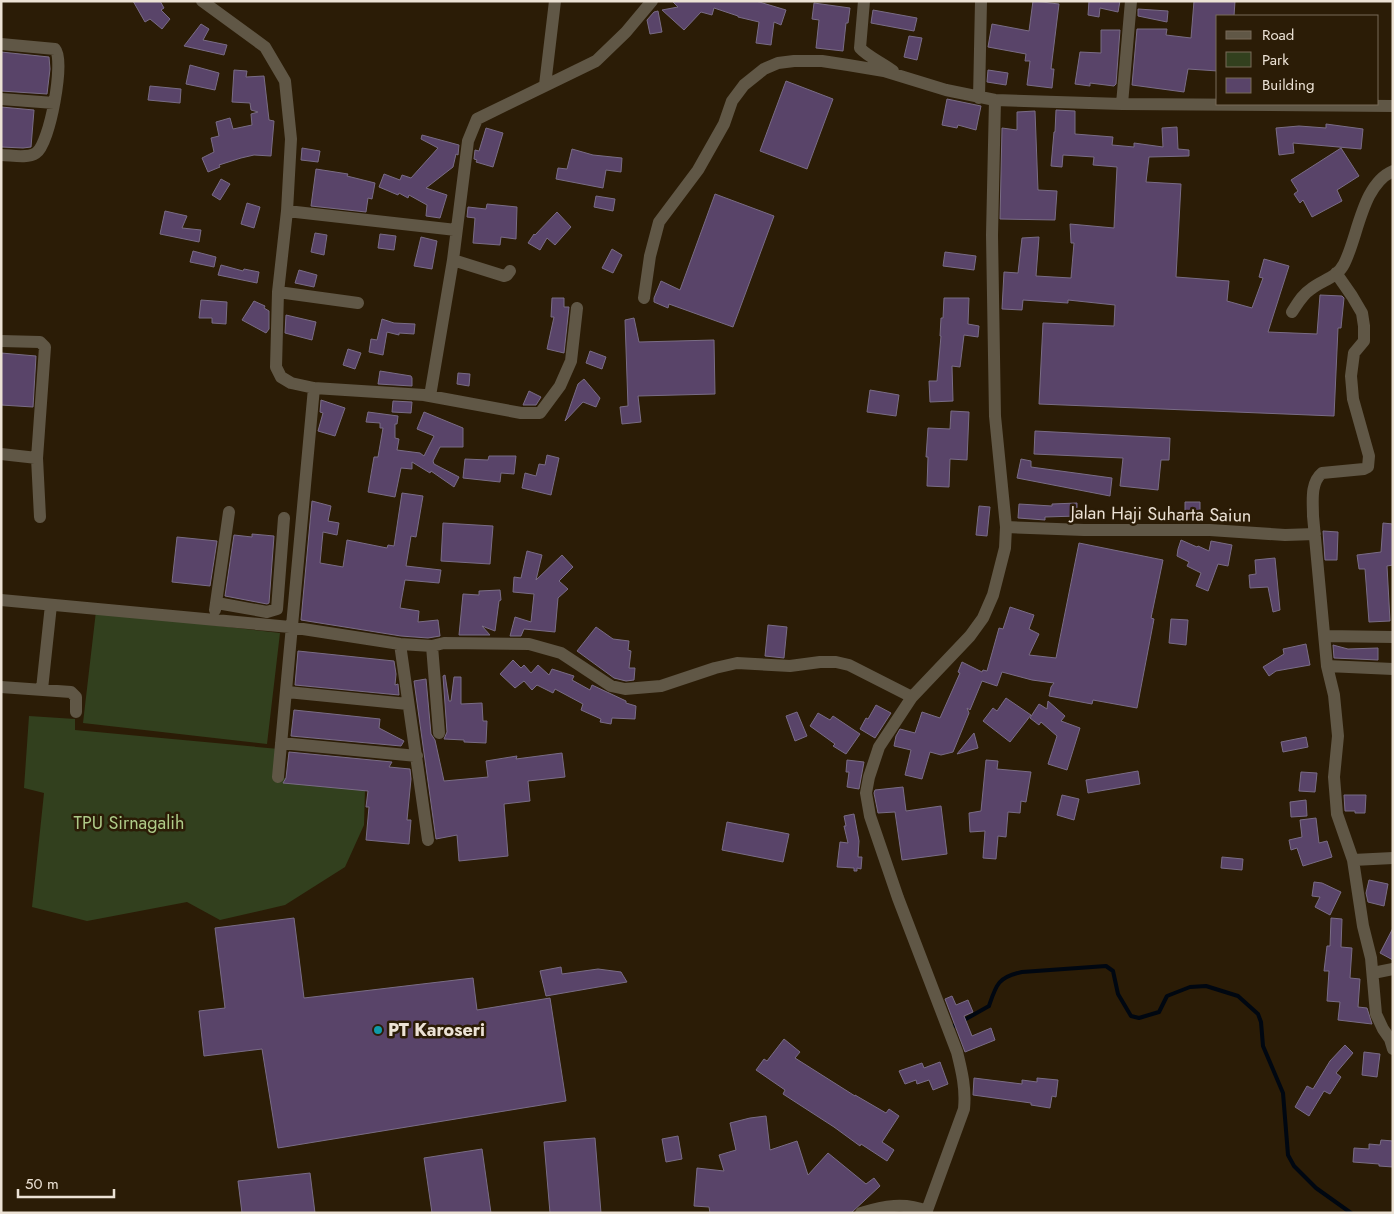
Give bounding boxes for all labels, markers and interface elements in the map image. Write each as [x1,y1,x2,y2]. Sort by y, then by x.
legend [1216,15,1379,105]
text: Road [1262,24,1294,46]
text: Park [1262,49,1289,71]
text: Building [1262,74,1314,96]
street label: Jalan Haji Suharta Saiun [1068,499,1252,529]
park label: TPU Sirnagalih [74,810,184,836]
place label: PT Karoseri [388,1017,485,1043]
marker: PT Karoseri [372,1024,384,1036]
scale bar [18,1166,114,1198]
text: 50 m [25,1173,59,1195]

